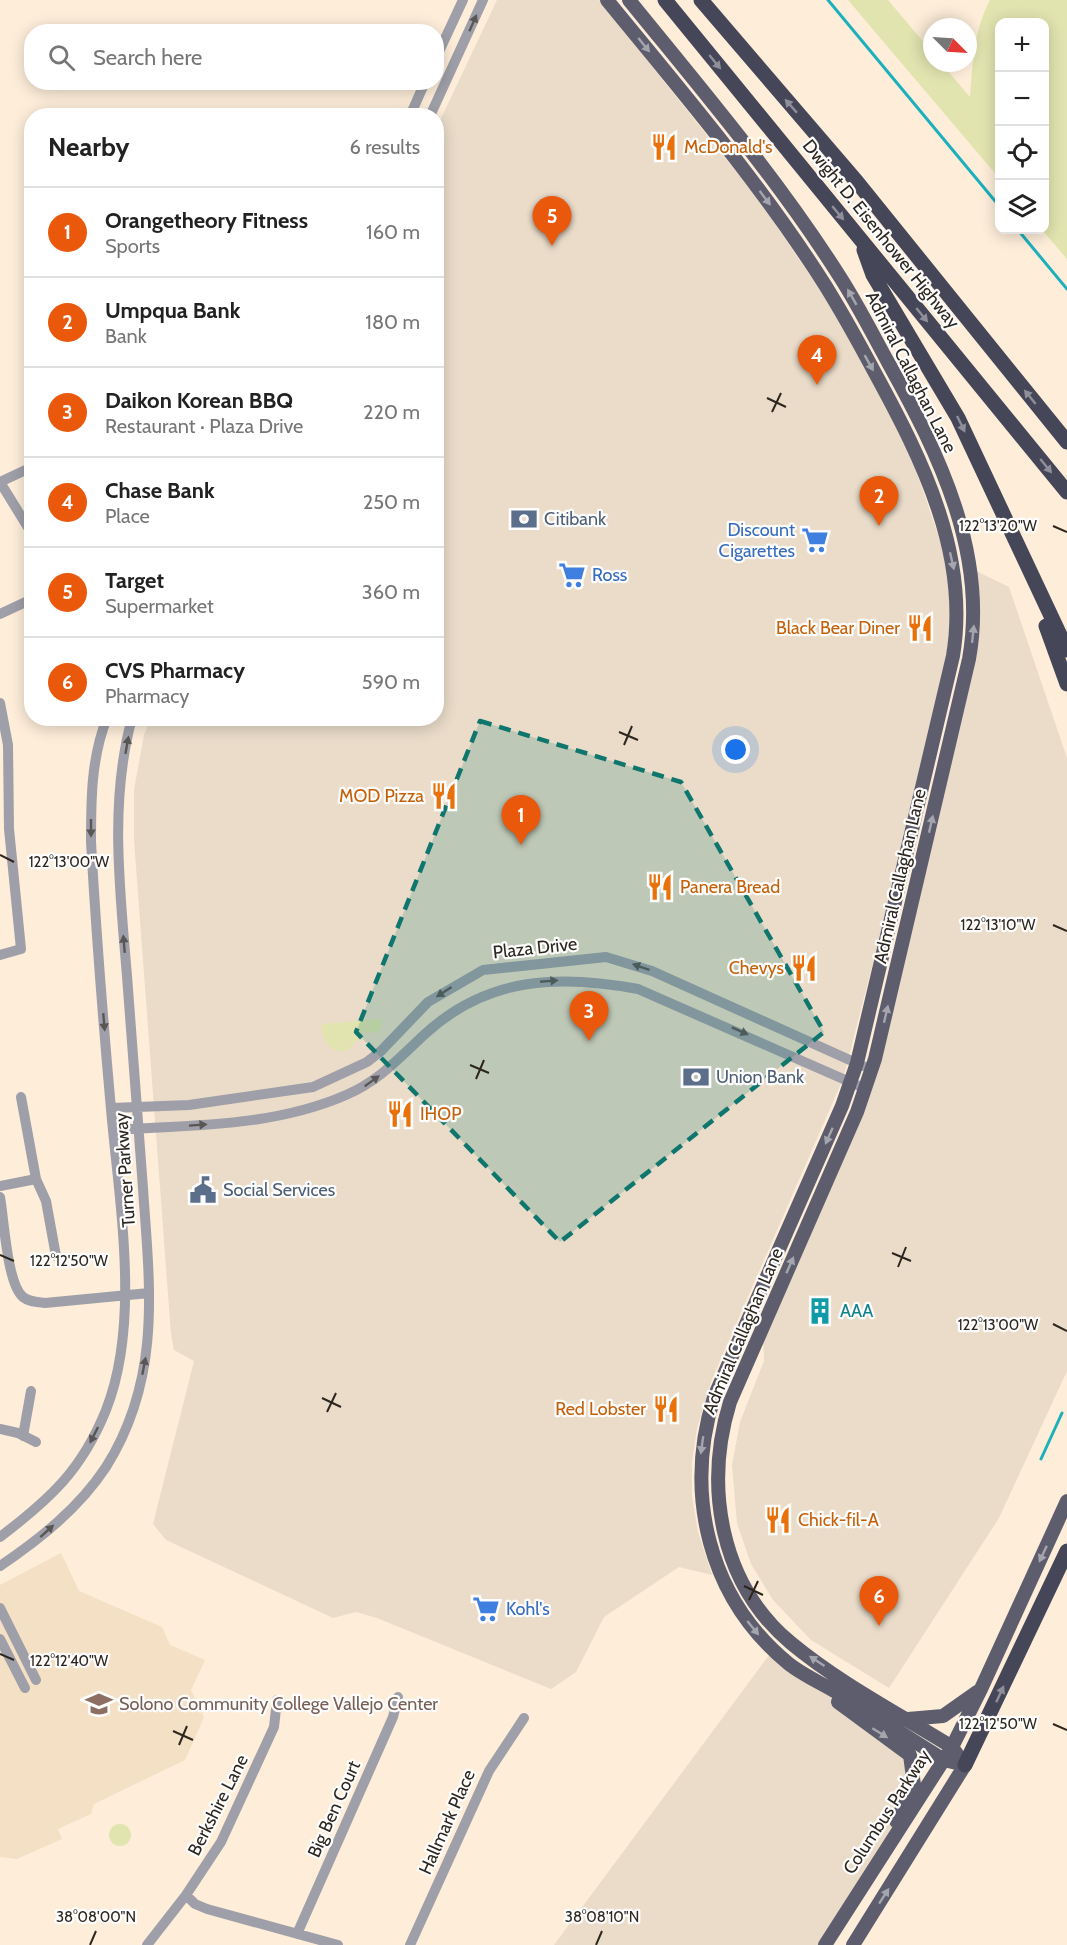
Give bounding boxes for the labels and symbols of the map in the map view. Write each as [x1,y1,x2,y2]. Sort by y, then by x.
one-way arrow [468,14,477,31]
north arrow [923,18,977,72]
one-way arrow [638,37,651,53]
one-way arrow [709,54,721,69]
one-way arrow [785,99,798,114]
restaurant icon: McDonald's [649,132,679,162]
street label: Dwight D. Eisenhower Highway [798,135,964,333]
place label: McDonald's [684,136,772,158]
one-way arrow [759,190,771,206]
pin: 5 [532,196,572,246]
one-way arrow [832,205,845,221]
one-way arrow [847,288,857,305]
street label: Admiral Callaghan Lane [861,288,961,456]
one-way arrow [916,307,929,323]
pin: 4 [798,336,836,385]
one-way arrow [864,355,874,372]
one-way arrow [1024,390,1037,405]
one-way arrow [957,415,966,432]
one-way arrow [1039,458,1052,474]
pin: 2 [860,476,898,526]
bank icon: Citibank [509,504,539,534]
place label: Citibank [544,508,607,530]
text: 122°13'20"W [959,517,1038,535]
place label: Discount Cigarettes [719,519,795,562]
supermarket icon: Discount Cigarettes [800,525,830,555]
one-way arrow [948,552,958,571]
supermarket icon: Ross [557,560,587,590]
place label: Ross [592,564,627,586]
restaurant icon: Black Bear Diner [905,613,935,643]
place label: Black Bear Diner [776,617,900,639]
one-way arrow [968,624,978,643]
one-way arrow [122,735,131,754]
your location [721,735,750,764]
restaurant icon: MOD Pizza [429,781,459,811]
place label: MOD Pizza [339,785,424,807]
street label: Admiral Callaghan Lane [869,787,931,965]
pin: 1 [502,796,540,845]
one-way arrow [927,814,936,833]
one-way arrow [86,818,96,837]
text: 122°13'00"W [29,853,110,871]
restaurant icon: Panera Bread [645,872,675,902]
place label: Panera Bread [680,876,780,898]
text: 122°13'10"W [961,916,1036,934]
street label: Plaza Drive [492,933,578,963]
one-way arrow [119,934,129,953]
restaurant icon: Chevys [789,953,819,983]
place label: Chevys [729,957,784,979]
one-way arrow [632,962,650,971]
one-way arrow [540,977,559,986]
one-way arrow [436,986,452,997]
pin: 3 [570,992,608,1041]
one-way arrow [882,1004,892,1023]
one-way arrow [99,1013,109,1032]
one-way arrow [731,1027,748,1036]
bank icon: Union Bank [681,1062,711,1092]
place label: Union Bank [716,1066,805,1088]
one-way arrow [364,1075,380,1087]
restaurant icon: IHOP [385,1099,415,1129]
place label: IHOP [420,1103,461,1125]
street label: Turner Parkway [110,1112,140,1228]
one-way arrow [188,1120,207,1129]
one-way arrow [824,1127,833,1144]
public building icon: Social Services [188,1175,218,1205]
place label: Social Services [223,1179,335,1201]
street label: Admiral Callaghan Lane [698,1245,788,1417]
text: 122°12'50"W [30,1252,109,1270]
one-way arrow [785,1256,795,1274]
building icon: AAA [805,1296,835,1326]
place label: AAA [840,1300,873,1322]
text: 122°13'00"W [958,1316,1039,1334]
one-way arrow [140,1357,149,1376]
restaurant icon: Red Lobster [651,1394,681,1424]
place label: Red Lobster [555,1398,646,1420]
one-way arrow [89,1427,99,1444]
one-way arrow [698,1436,707,1455]
restaurant icon: Chick-fil-A [763,1505,793,1535]
place label: Chick-fil-A [798,1509,879,1531]
one-way arrow [39,1525,54,1538]
one-way arrow [1038,1546,1047,1563]
pin: 6 [860,1576,898,1626]
supermarket icon: Kohl's [471,1594,501,1624]
place label: Kohl's [506,1598,550,1620]
one-way arrow [747,1620,760,1636]
text: 122°12'40"W [30,1652,109,1670]
one-way arrow [809,1656,825,1667]
one-way arrow [996,1685,1005,1702]
school or university icon: Solono Community College Vallejo Center [84,1689,114,1719]
place label: Solono Community College Vallejo Center [119,1693,438,1715]
text: 122°12'50"W [959,1715,1038,1733]
one-way arrow [872,1728,888,1739]
street label: Columbus Parkway [839,1746,935,1878]
street label: Berkshire Lane [183,1751,253,1859]
street label: Big Ben Court [303,1757,365,1861]
street label: Hallmark Place [414,1766,480,1878]
one-way arrow [879,1888,890,1904]
text: 38°08'00"N [56,1908,136,1926]
text: 38°08'10"N [565,1908,639,1926]

